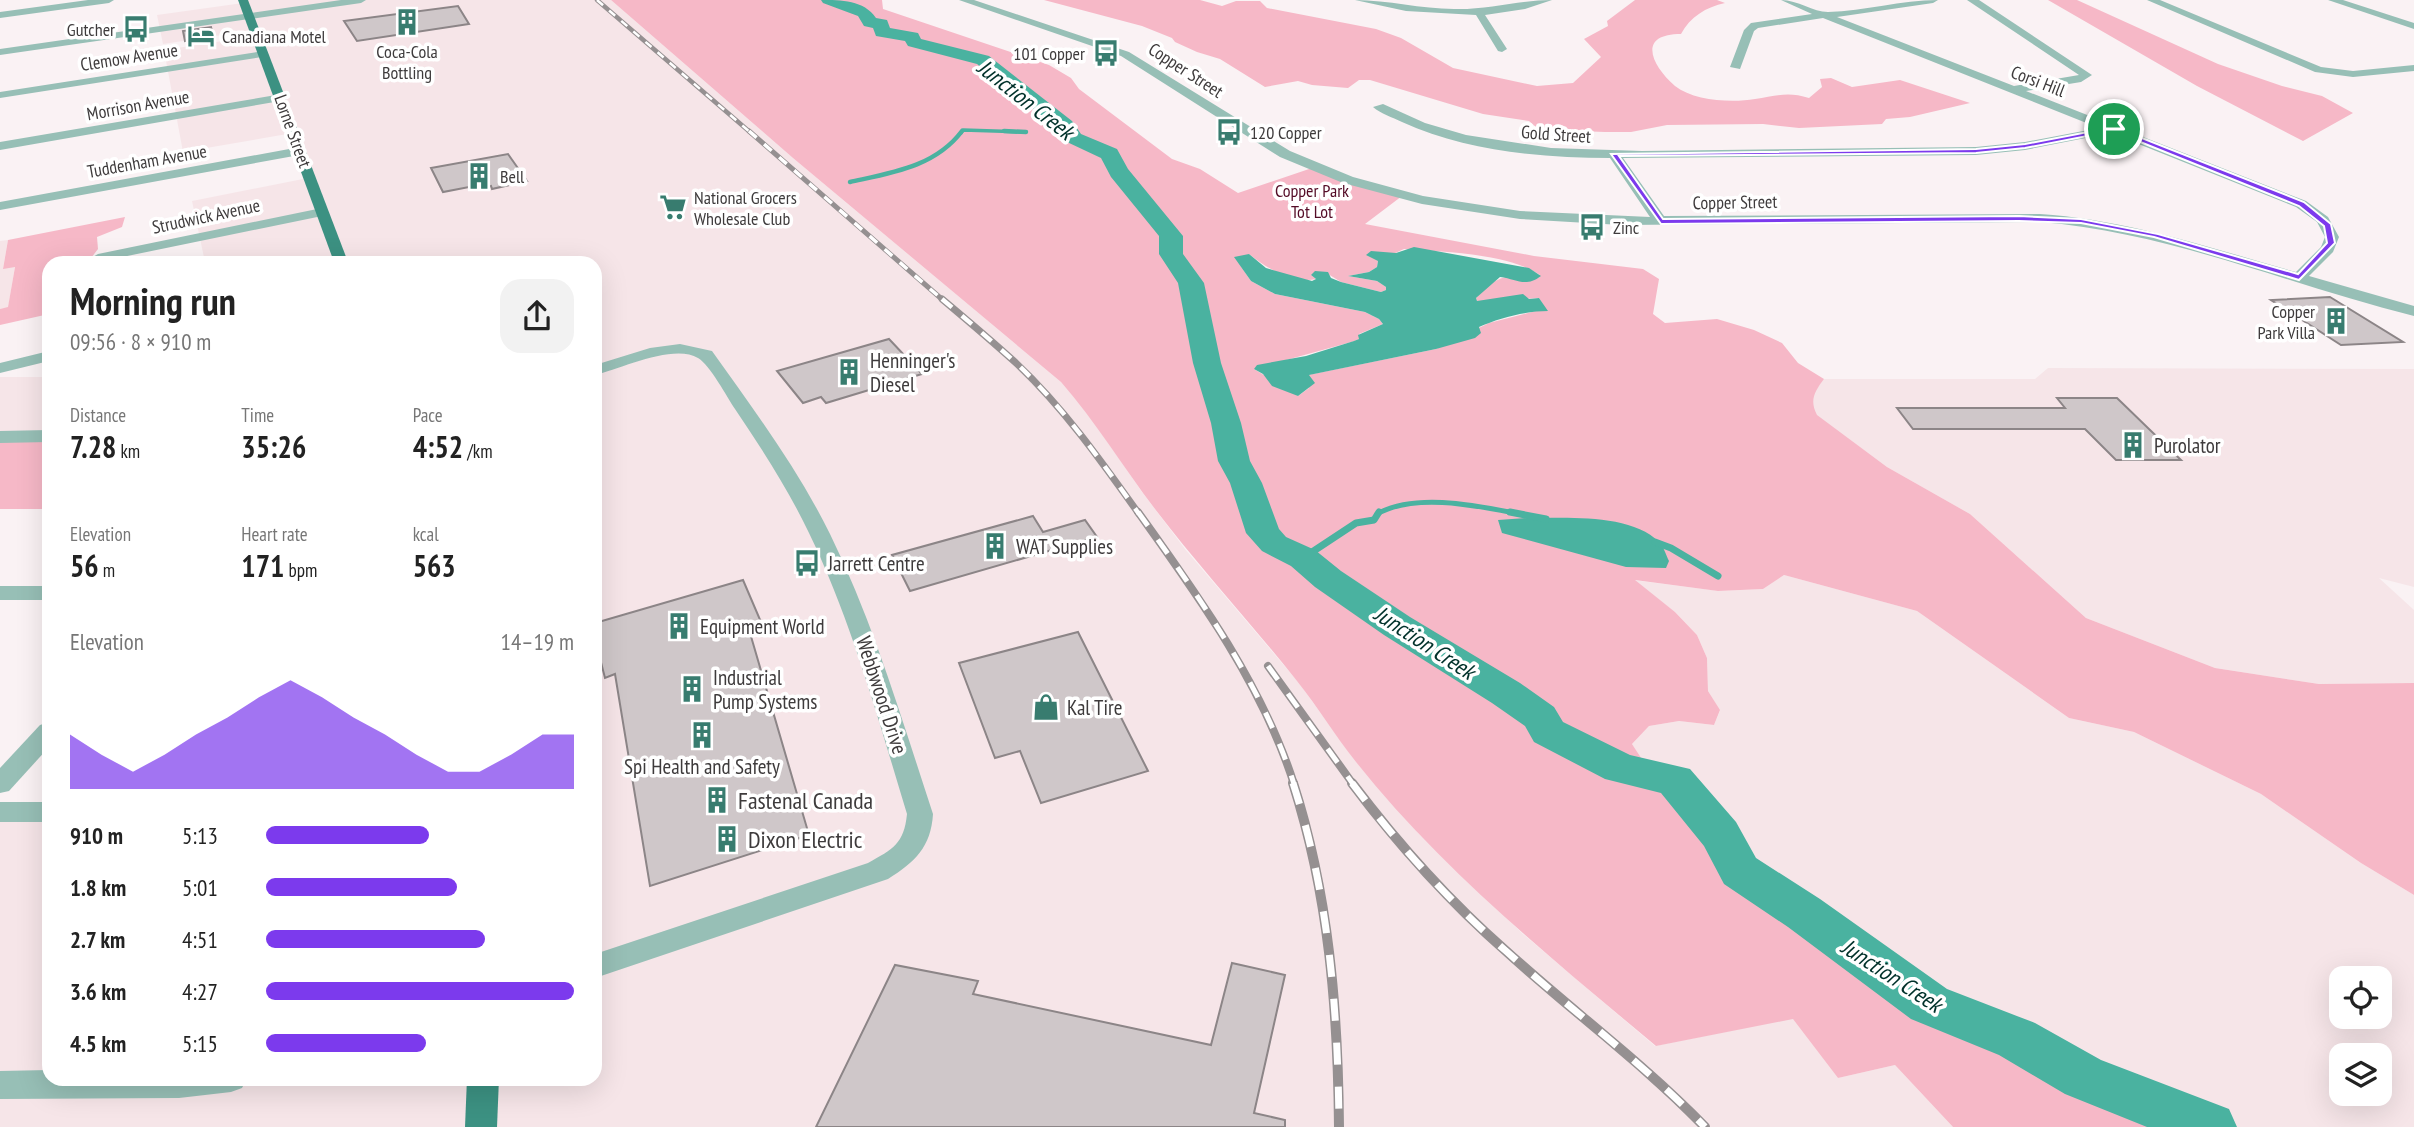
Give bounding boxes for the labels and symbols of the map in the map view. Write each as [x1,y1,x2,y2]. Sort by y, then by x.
building icon: Coca-Cola Bottling [392,7,422,37]
bus stop icon: Gutcher [121,14,151,44]
place label: Gutcher [67,18,115,41]
hotel icon: Canadiana Motel [186,21,216,51]
place label: Canadiana Motel [222,25,327,48]
street label: Copper Street [1144,37,1228,103]
street label: Clemow Avenue [79,38,179,76]
bus stop icon: 101 Copper [1091,38,1121,68]
place label: Coca-Cola Bottling [376,40,438,84]
place label: 101 Copper [1013,42,1085,65]
water label: Junction Creek [971,52,1082,148]
street label: Corsi Hill [2008,60,2069,102]
street label: Morrison Avenue [85,85,191,125]
street label: Lorne Street [269,91,317,171]
pin [2084,99,2144,159]
bus stop icon: 120 Copper [1214,117,1244,147]
street label: Gold Street [1520,120,1592,148]
place label: 120 Copper [1250,121,1322,144]
street label: Tuddenham Avenue [85,139,209,183]
building icon: Bell [464,161,494,191]
place label: Bell [500,165,525,188]
park label: Copper Park Tot Lot [1275,179,1349,223]
place label: National Grocers Wholesale Club [694,186,797,230]
street label: Copper Street [1692,190,1778,214]
supermarket icon: National Grocers Wholesale Club [658,192,688,222]
street label: Strudwick Avenue [150,193,262,239]
bus stop icon: Zinc [1577,212,1607,242]
place label: Zinc [1613,216,1640,239]
place label: Copper Park Villa [2257,300,2315,344]
building icon: Copper Park Villa [2321,306,2351,336]
place label: Henninger's Diesel [870,347,955,398]
building icon: Henninger's Diesel [834,357,864,387]
building icon: Purolator [2118,430,2148,460]
place label: Purolator [2154,432,2221,459]
building icon: WAT Supplies [980,531,1010,561]
place label: WAT Supplies [1016,533,1113,560]
bus stop icon: Jarrett Centre [792,548,822,578]
place label: Jarrett Centre [827,550,925,577]
water label: Junction Creek [1368,598,1483,687]
building icon: Equipment World [664,611,694,641]
place label: Equipment World [700,613,825,640]
street label: Webbwood Drive [850,633,914,757]
place label: Industrial Pump Systems [713,664,817,715]
building icon: Industrial Pump Systems [677,674,707,704]
shop icon: Kal Tire [1031,692,1061,722]
place label: Kal Tire [1067,694,1122,721]
building icon: Spi Health and Safety [687,720,717,750]
place label: Spi Health and Safety [624,753,780,780]
building icon: Fastenal Canada [702,785,732,815]
place label: Fastenal Canada [738,785,873,816]
building icon: Dixon Electric [712,824,742,854]
place label: Dixon Electric [748,824,863,855]
water label: Junction Creek [1835,931,1950,1020]

